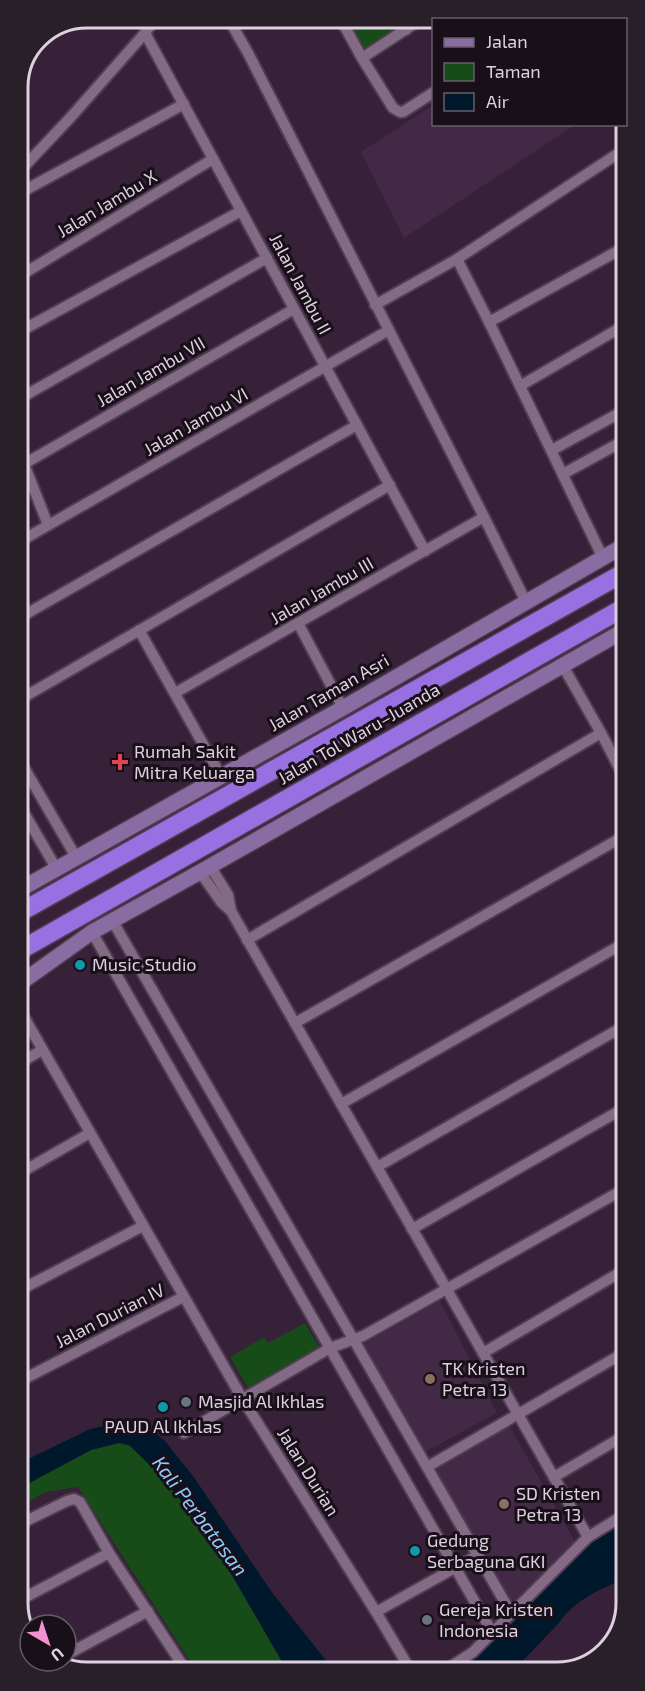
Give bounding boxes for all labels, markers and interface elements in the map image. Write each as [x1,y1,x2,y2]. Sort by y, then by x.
legend [432,18,627,126]
text: Jalan [486,30,528,52]
text: Taman [486,60,541,82]
text: Air [486,90,509,112]
street label: Jalan Jambu X [53,165,160,242]
street label: Jalan Jambu II [265,229,337,338]
street label: Jalan Jambu VII [92,331,209,411]
street label: Jalan Jambu VI [139,382,252,460]
street label: Jalan Jambu III [266,552,377,629]
street label: Jalan Taman Asri [264,649,393,736]
street label: Jalan Tol Waru–Juanda [273,678,444,789]
place label: Rumah Sakit Mitra Keluarga [134,740,255,783]
marker: Rumah Sakit Mitra Keluarga [111,753,129,771]
place label: Music Studio [92,953,197,975]
marker: Music Studio [73,958,87,972]
street label: Jalan Durian IV [51,1278,168,1352]
place label: TK Kristen Petra 13 [442,1357,525,1400]
marker: TK Kristen Petra 13 [423,1372,437,1386]
place label: Masjid Al Ikhlas [198,1390,325,1412]
marker: Masjid Al Ikhlas [179,1395,193,1409]
marker: PAUD Al Ikhlas [156,1400,170,1414]
place label: PAUD Al Ikhlas [104,1415,222,1437]
street label: Jalan Durian [273,1423,345,1520]
water label: Kali Perbatasan [148,1451,254,1580]
place label: SD Kristen Petra 13 [516,1482,601,1525]
marker: SD Kristen Petra 13 [497,1497,511,1511]
place label: Gedung Serbaguna GKI [427,1529,545,1572]
marker: Gedung Serbaguna GKI [408,1544,422,1558]
place label: Gereja Kristen Indonesia [439,1598,553,1641]
north arrow [18,1613,78,1673]
marker: Gereja Kristen Indonesia [420,1613,434,1627]
text: U [48,1644,68,1666]

